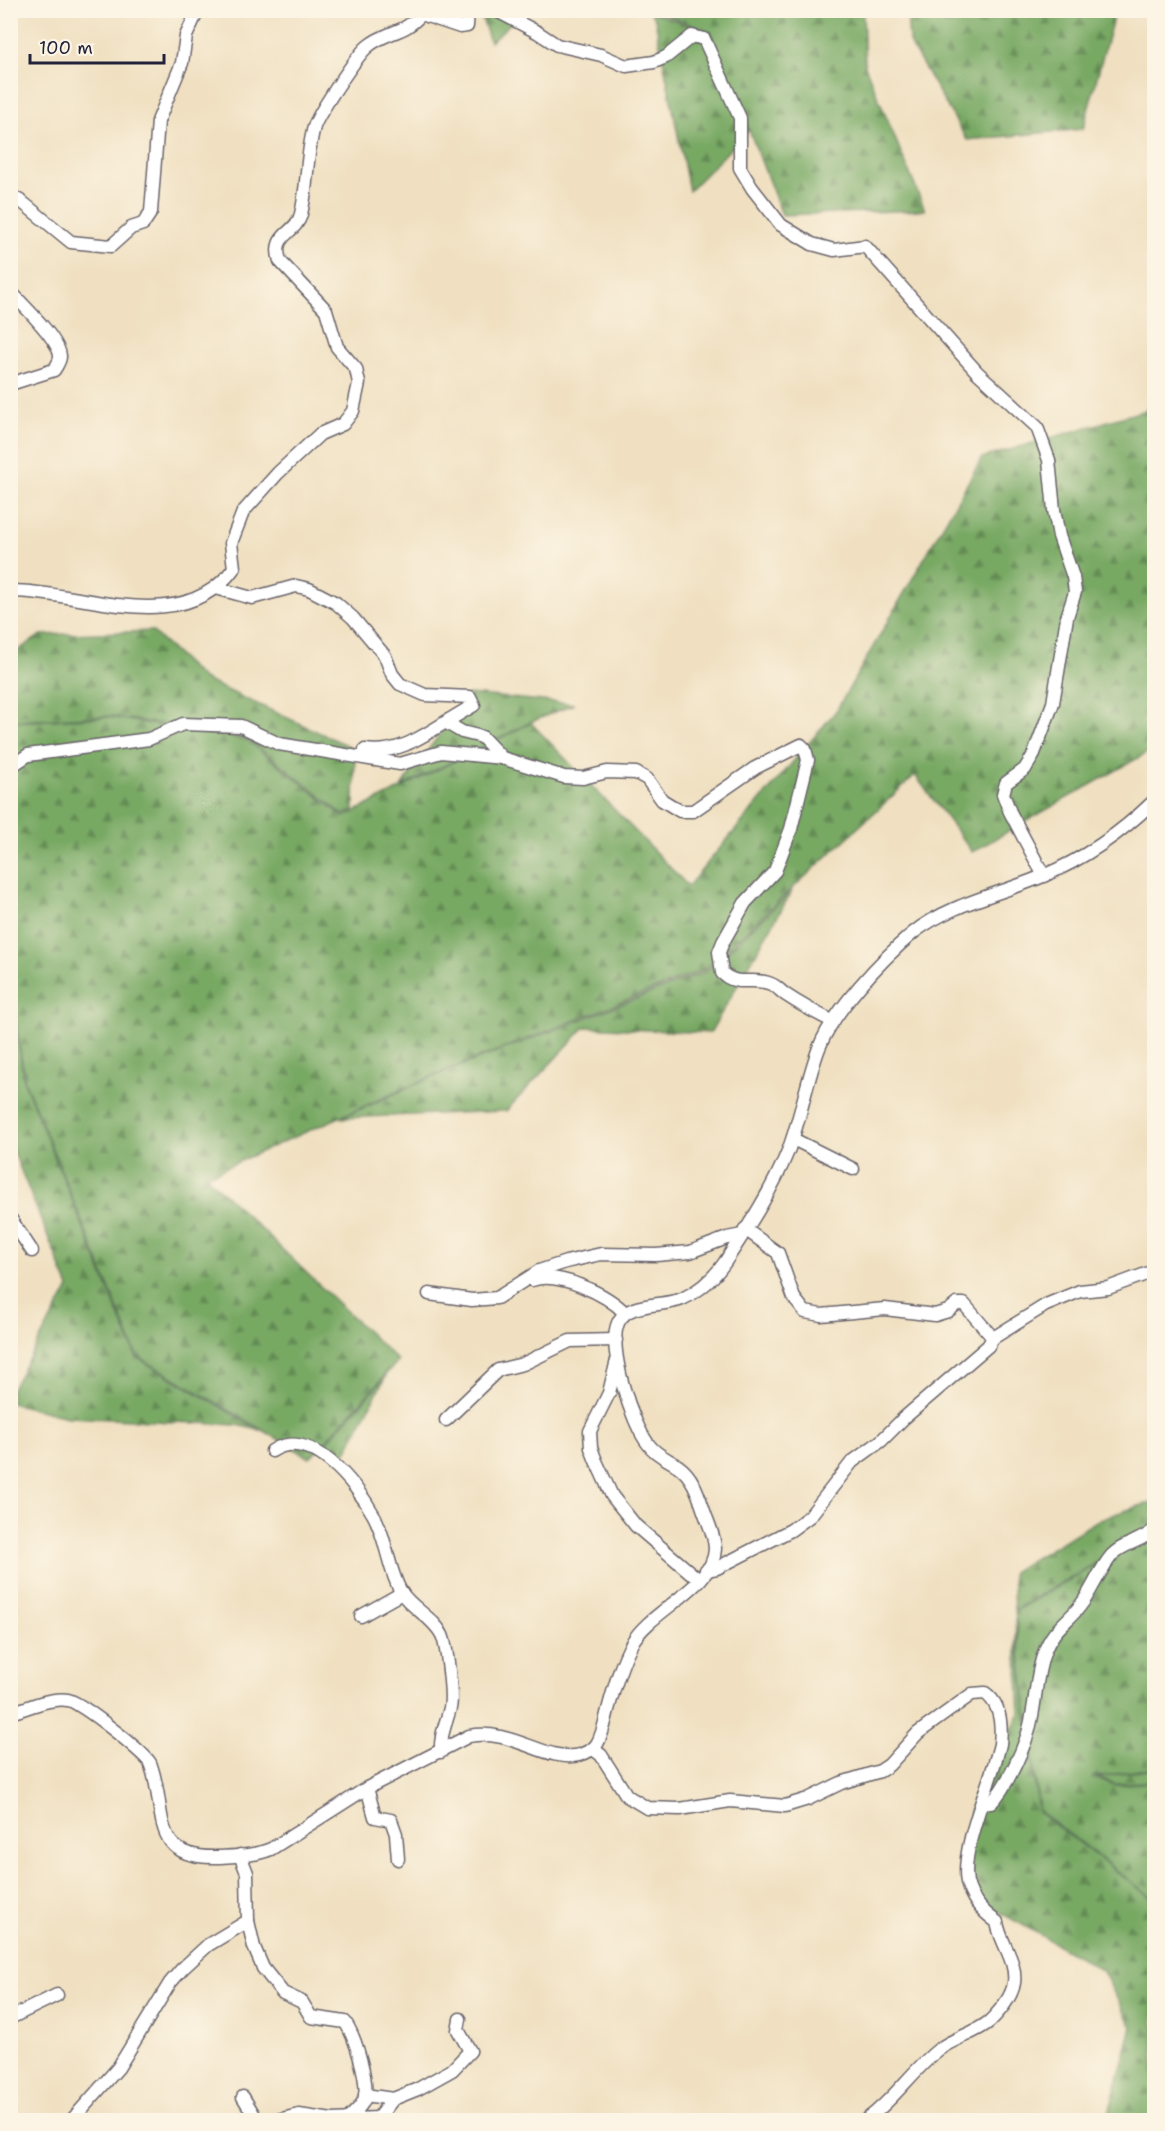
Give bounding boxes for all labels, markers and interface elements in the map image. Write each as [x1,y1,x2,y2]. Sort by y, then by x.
scale bar [30,27,164,65]
text: 100 m [39,36,93,60]

